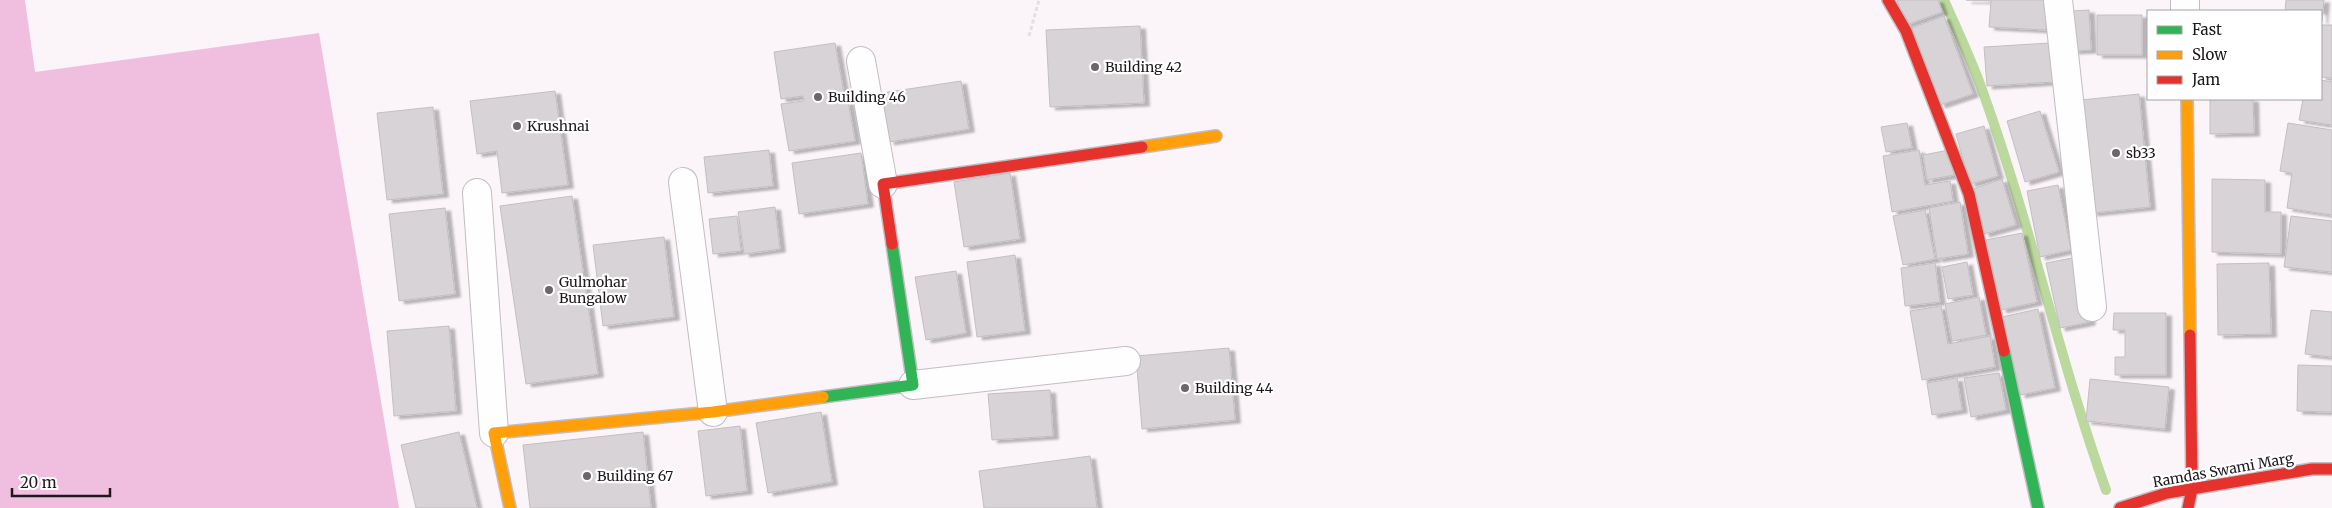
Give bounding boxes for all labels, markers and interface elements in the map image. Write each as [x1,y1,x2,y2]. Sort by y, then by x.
legend [2147,10,2322,100]
text: Fast [2192,20,2222,39]
text: Slow [2192,45,2227,64]
place label: Building 42 [1105,58,1182,76]
marker: Building 42 [1089,61,1101,73]
text: Jam [2191,70,2220,89]
place label: Building 46 [828,88,906,106]
marker: Building 46 [812,91,824,103]
place label: Krushnai [527,117,590,135]
marker: Krushnai [511,120,523,132]
place label: sb33 [2126,144,2156,162]
marker: sb33 [2110,147,2122,159]
place label: Gulmohar Bungalow [559,273,627,307]
marker: Gulmohar Bungalow [543,284,555,296]
place label: Building 44 [1195,379,1273,397]
marker: Building 44 [1179,382,1191,394]
street label: Ramdas Swami Marg [2151,449,2295,491]
scale bar [12,466,110,498]
place label: Building 67 [597,467,673,485]
marker: Building 67 [581,470,593,482]
text: 20 m [20,473,57,492]

